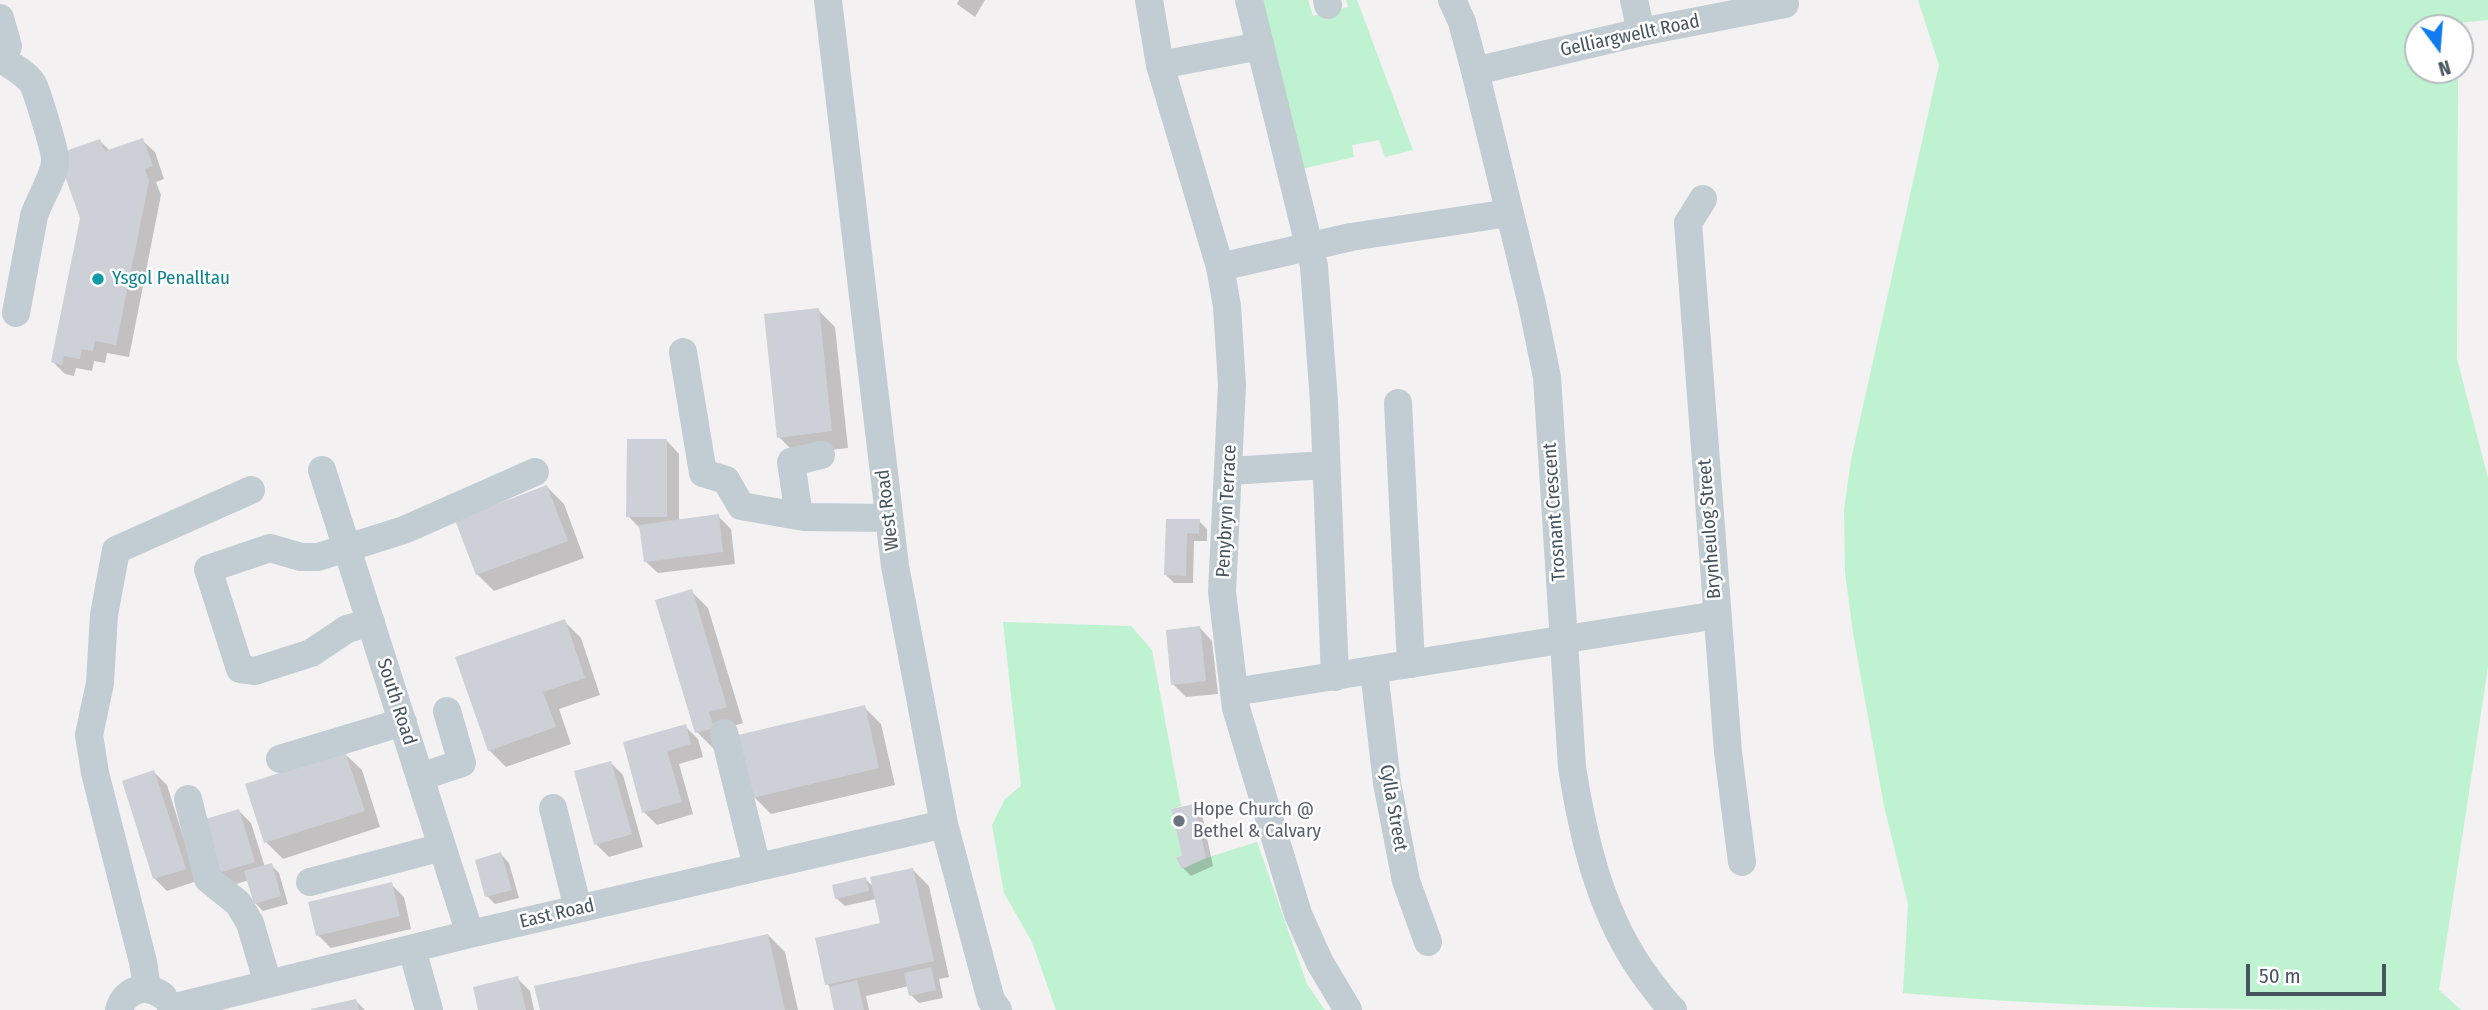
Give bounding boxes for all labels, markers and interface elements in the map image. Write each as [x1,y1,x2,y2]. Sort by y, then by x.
street label: Gelliargwellt Road [1558,10,1702,62]
north arrow [2404,14,2474,84]
text: N [2436,55,2453,80]
place label: Ysgol Penalltau [112,268,230,290]
marker: Ysgol Penalltau [90,271,106,287]
street label: Trosnant Crescent [1539,442,1571,582]
street label: Penybryn Terrace [1212,444,1242,578]
street label: Brynheulog Street [1694,458,1726,600]
street label: West Road [872,468,904,552]
street label: South Road [371,656,421,748]
street label: Cylla Street [1374,763,1412,853]
place label: Hope Church @ Bethel & Calvary [1193,799,1321,843]
marker: Hope Church @ Bethel & Calvary [1171,813,1187,829]
street label: East Road [517,894,597,934]
scale bar [2250,950,2390,994]
text: 50 m [2259,963,2301,989]

